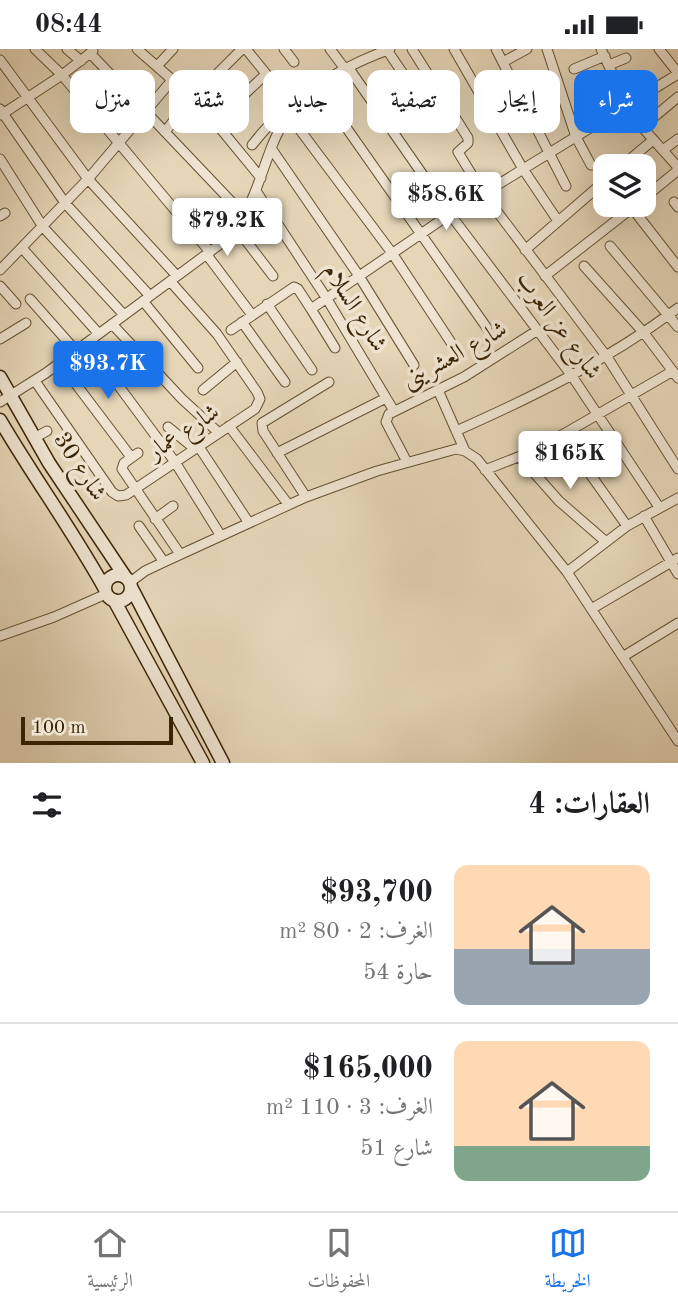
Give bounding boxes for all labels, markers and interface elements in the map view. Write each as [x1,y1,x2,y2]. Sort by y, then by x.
text: 08:44 [35,12,103,38]
chip: منزل [70,70,155,133]
chip: شقة [169,70,249,133]
chip: جديد [263,70,353,133]
chip: تصفية [367,70,460,133]
chip: إيجار [474,70,560,133]
chip: شراء [574,70,658,133]
map controls [593,154,656,217]
button: layers [593,154,656,217]
pin: $58.6K [389,173,503,232]
text: $58.6K [407,183,485,206]
pin: $79.2K [170,199,284,258]
text: $79.2K [188,209,266,232]
street label: شارع السلام [312,260,390,360]
street label: شارع عز العرب [506,268,605,388]
street label: شارع العشرينى [399,318,514,400]
pin: $93.7K [51,341,165,401]
text: $93.7K [69,352,147,375]
street label: شارع عمار [142,401,227,472]
street label: شارع 30 [43,428,110,509]
pin: $165K [521,431,619,491]
text: $165K [534,442,606,465]
scale bar [21,714,173,746]
text: 100 m [32,719,85,738]
icon: filters [28,786,66,824]
text: العقارات: 4 [529,790,650,820]
text: $93,700 [320,878,433,908]
icon: home [510,893,594,977]
text: الغرف: 2 · 80 m² [279,920,433,943]
text: حارة 54 [363,961,433,984]
text: $165,000 [303,1054,433,1084]
icon: home [510,1069,594,1153]
text: الغرف: 3 · 110 m² [266,1096,433,1119]
text: شارع 51 [360,1137,433,1160]
tab: الرئيسية [87,1224,133,1299]
tab: المحفوظات [307,1224,370,1299]
tab: الخريطة [545,1224,591,1299]

